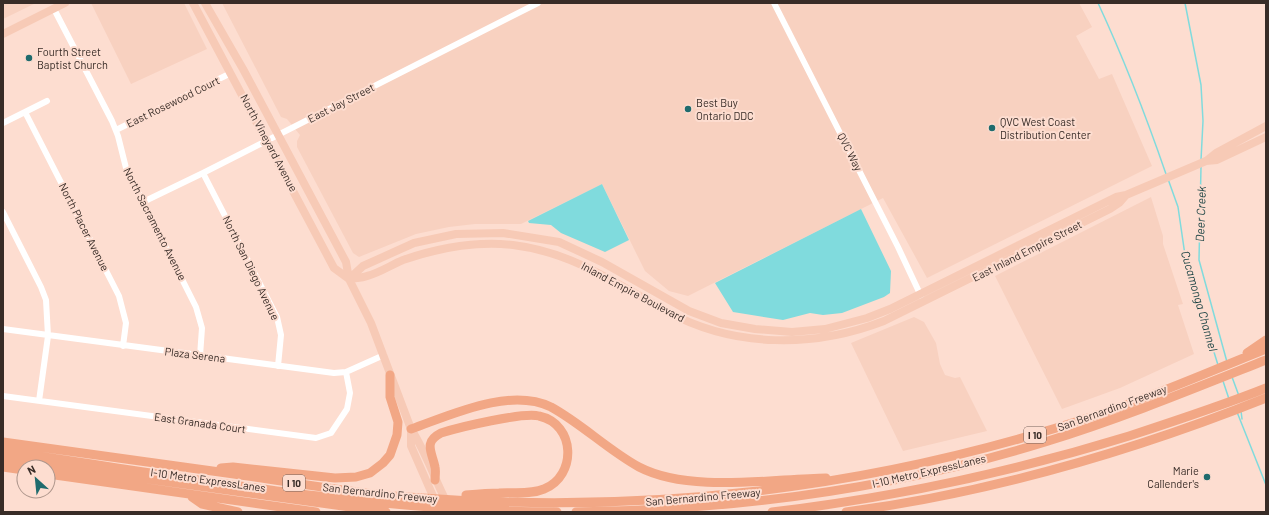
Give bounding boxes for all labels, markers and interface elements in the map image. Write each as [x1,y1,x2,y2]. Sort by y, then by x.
place label: Fourth Street Baptist Church [37,45,108,71]
marker: Fourth Street Baptist Church [24,53,34,63]
street label: East Rosewood Court [124,73,222,130]
street label: East Jay Street [305,80,376,125]
street label: North Vineyard Avenue [238,92,301,194]
place label: Best Buy Ontario DDC [696,96,754,122]
marker: Best Buy Ontario DDC [683,104,693,114]
place label: QVC West Coast Distribution Center [1000,115,1091,141]
marker: QVC West Coast Distribution Center [987,123,997,133]
street label: QVC Way [835,131,866,173]
street label: North Sacramento Avenue [121,165,190,282]
street label: North Placer Avenue [57,181,112,273]
water label: Deer Creek [1192,186,1208,242]
street label: North San Diego Avenue [221,214,282,322]
street label: East Inland Empire Street [970,217,1084,284]
water label: Cucamonga Channel [1179,249,1221,353]
street label: Inland Empire Boulevard [579,259,687,324]
street label: Plaza Serena [164,344,226,365]
street label: San Bernardino Freeway [1055,382,1168,433]
street label: East Granada Court [154,410,247,435]
road number: I 10 [1024,427,1046,443]
street label: I-10 Metro ExpressLanes [871,451,987,490]
north arrow [16,459,56,499]
text: N [25,462,37,477]
place label: Marie Callender's [1147,464,1199,490]
street label: I-10 Metro ExpressLanes [150,465,266,494]
marker: Marie Callender's [1202,472,1212,482]
road number: I 10 [283,475,305,491]
street label: San Bernardino Freeway [322,480,438,505]
street label: San Bernardino Freeway [645,485,761,508]

